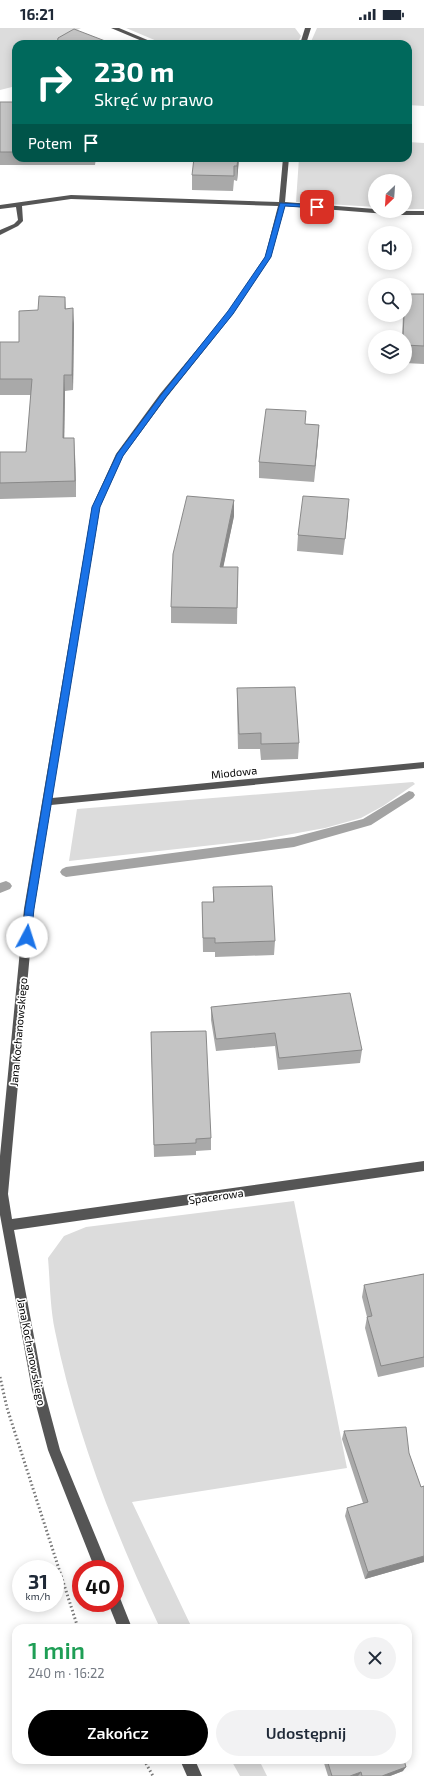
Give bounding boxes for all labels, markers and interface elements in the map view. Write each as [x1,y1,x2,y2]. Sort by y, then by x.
text: 16:21 [20,5,54,23]
text: 230 m [94,54,175,88]
icon: right [28,56,80,108]
text: Skręć w prawo [94,88,213,110]
icon: arrive [80,132,102,154]
text: Potem [28,134,72,152]
north arrow [368,174,412,218]
map controls [368,174,412,374]
pin [300,190,334,224]
icon: arrive [306,196,328,218]
button: sound [368,226,412,270]
button: search [368,278,412,322]
button: layers [368,330,412,374]
street label: Miodowa [210,763,258,781]
position arrow [6,916,48,958]
street label: Jana Kochanowskiego [7,977,29,1087]
street label: Spacerowa [188,1186,244,1206]
street label: Jana Kochanowskiego [15,1297,49,1407]
speed limit sign: 40 [72,1560,124,1612]
text: 31 [28,1569,48,1593]
text: km/h [26,1590,50,1602]
text: 1 min [28,1635,85,1664]
button: close [354,1637,396,1679]
text: 240 m · 16:22 [28,1665,105,1681]
button: Zakończ [28,1710,208,1756]
button: Udostępnij [216,1710,396,1756]

